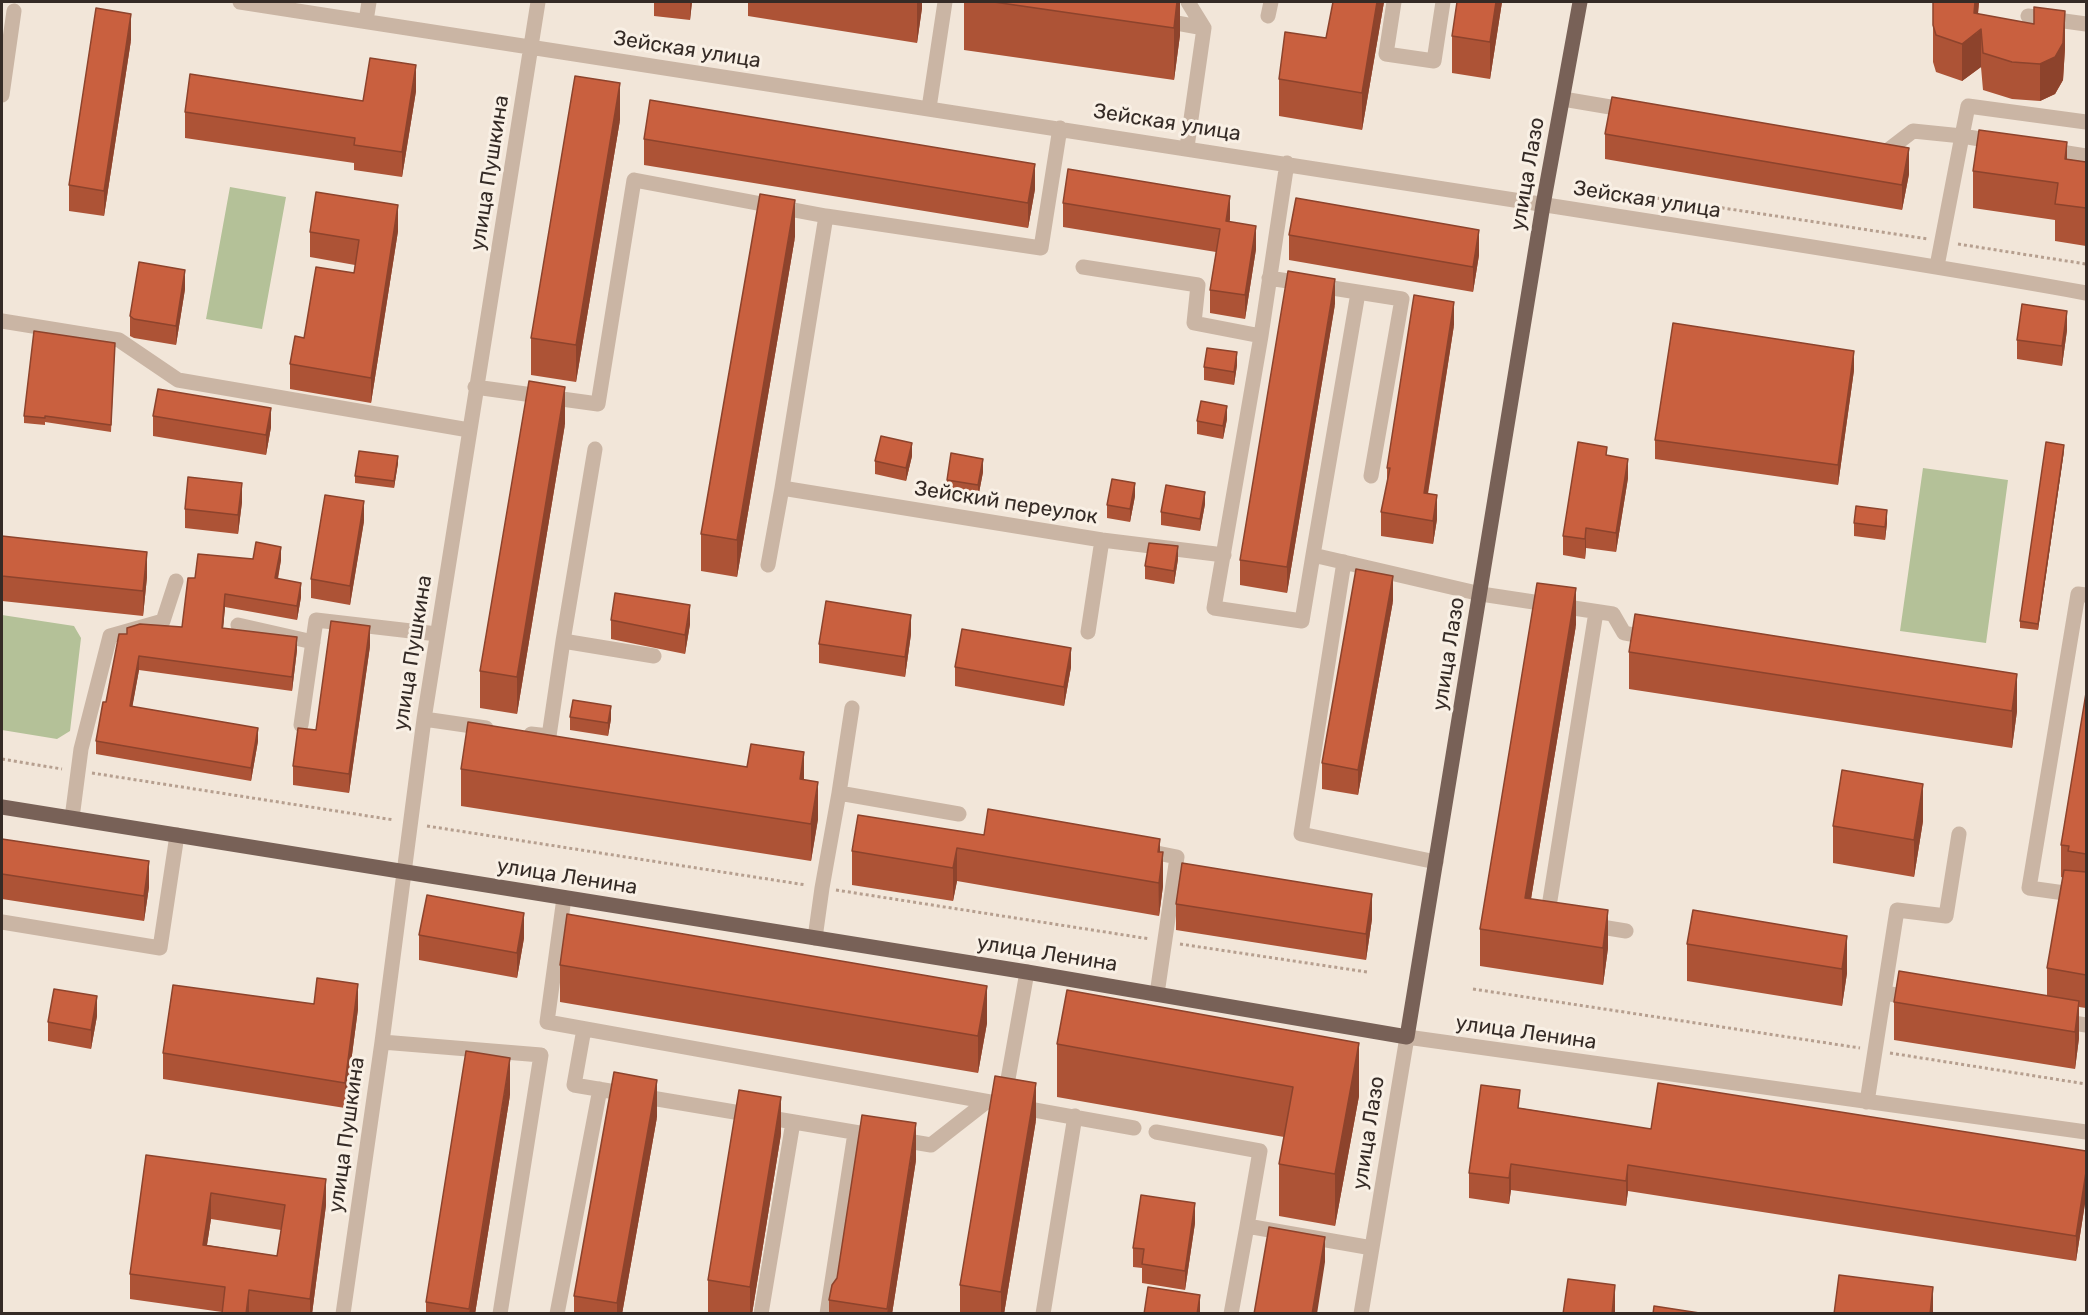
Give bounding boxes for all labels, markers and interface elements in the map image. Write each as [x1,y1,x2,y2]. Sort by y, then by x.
street label: Зейская улица [611,26,763,74]
street label: улица Пушкина [465,93,515,253]
street label: Зейская улица [1091,99,1243,147]
street label: улица Лазо [1506,115,1550,233]
street label: Зейская улица [1571,176,1723,224]
street label: Зейский переулок [912,476,1100,530]
street label: улица Пушкина [388,573,438,733]
street label: улица Лазо [1428,595,1470,713]
street label: улица Ленина [495,853,639,901]
street label: улица Ленина [975,930,1119,978]
street label: улица Ленина [1454,1011,1598,1055]
street label: улица Пушкина [324,1056,370,1214]
street label: улица Лазо [1348,1074,1390,1192]

